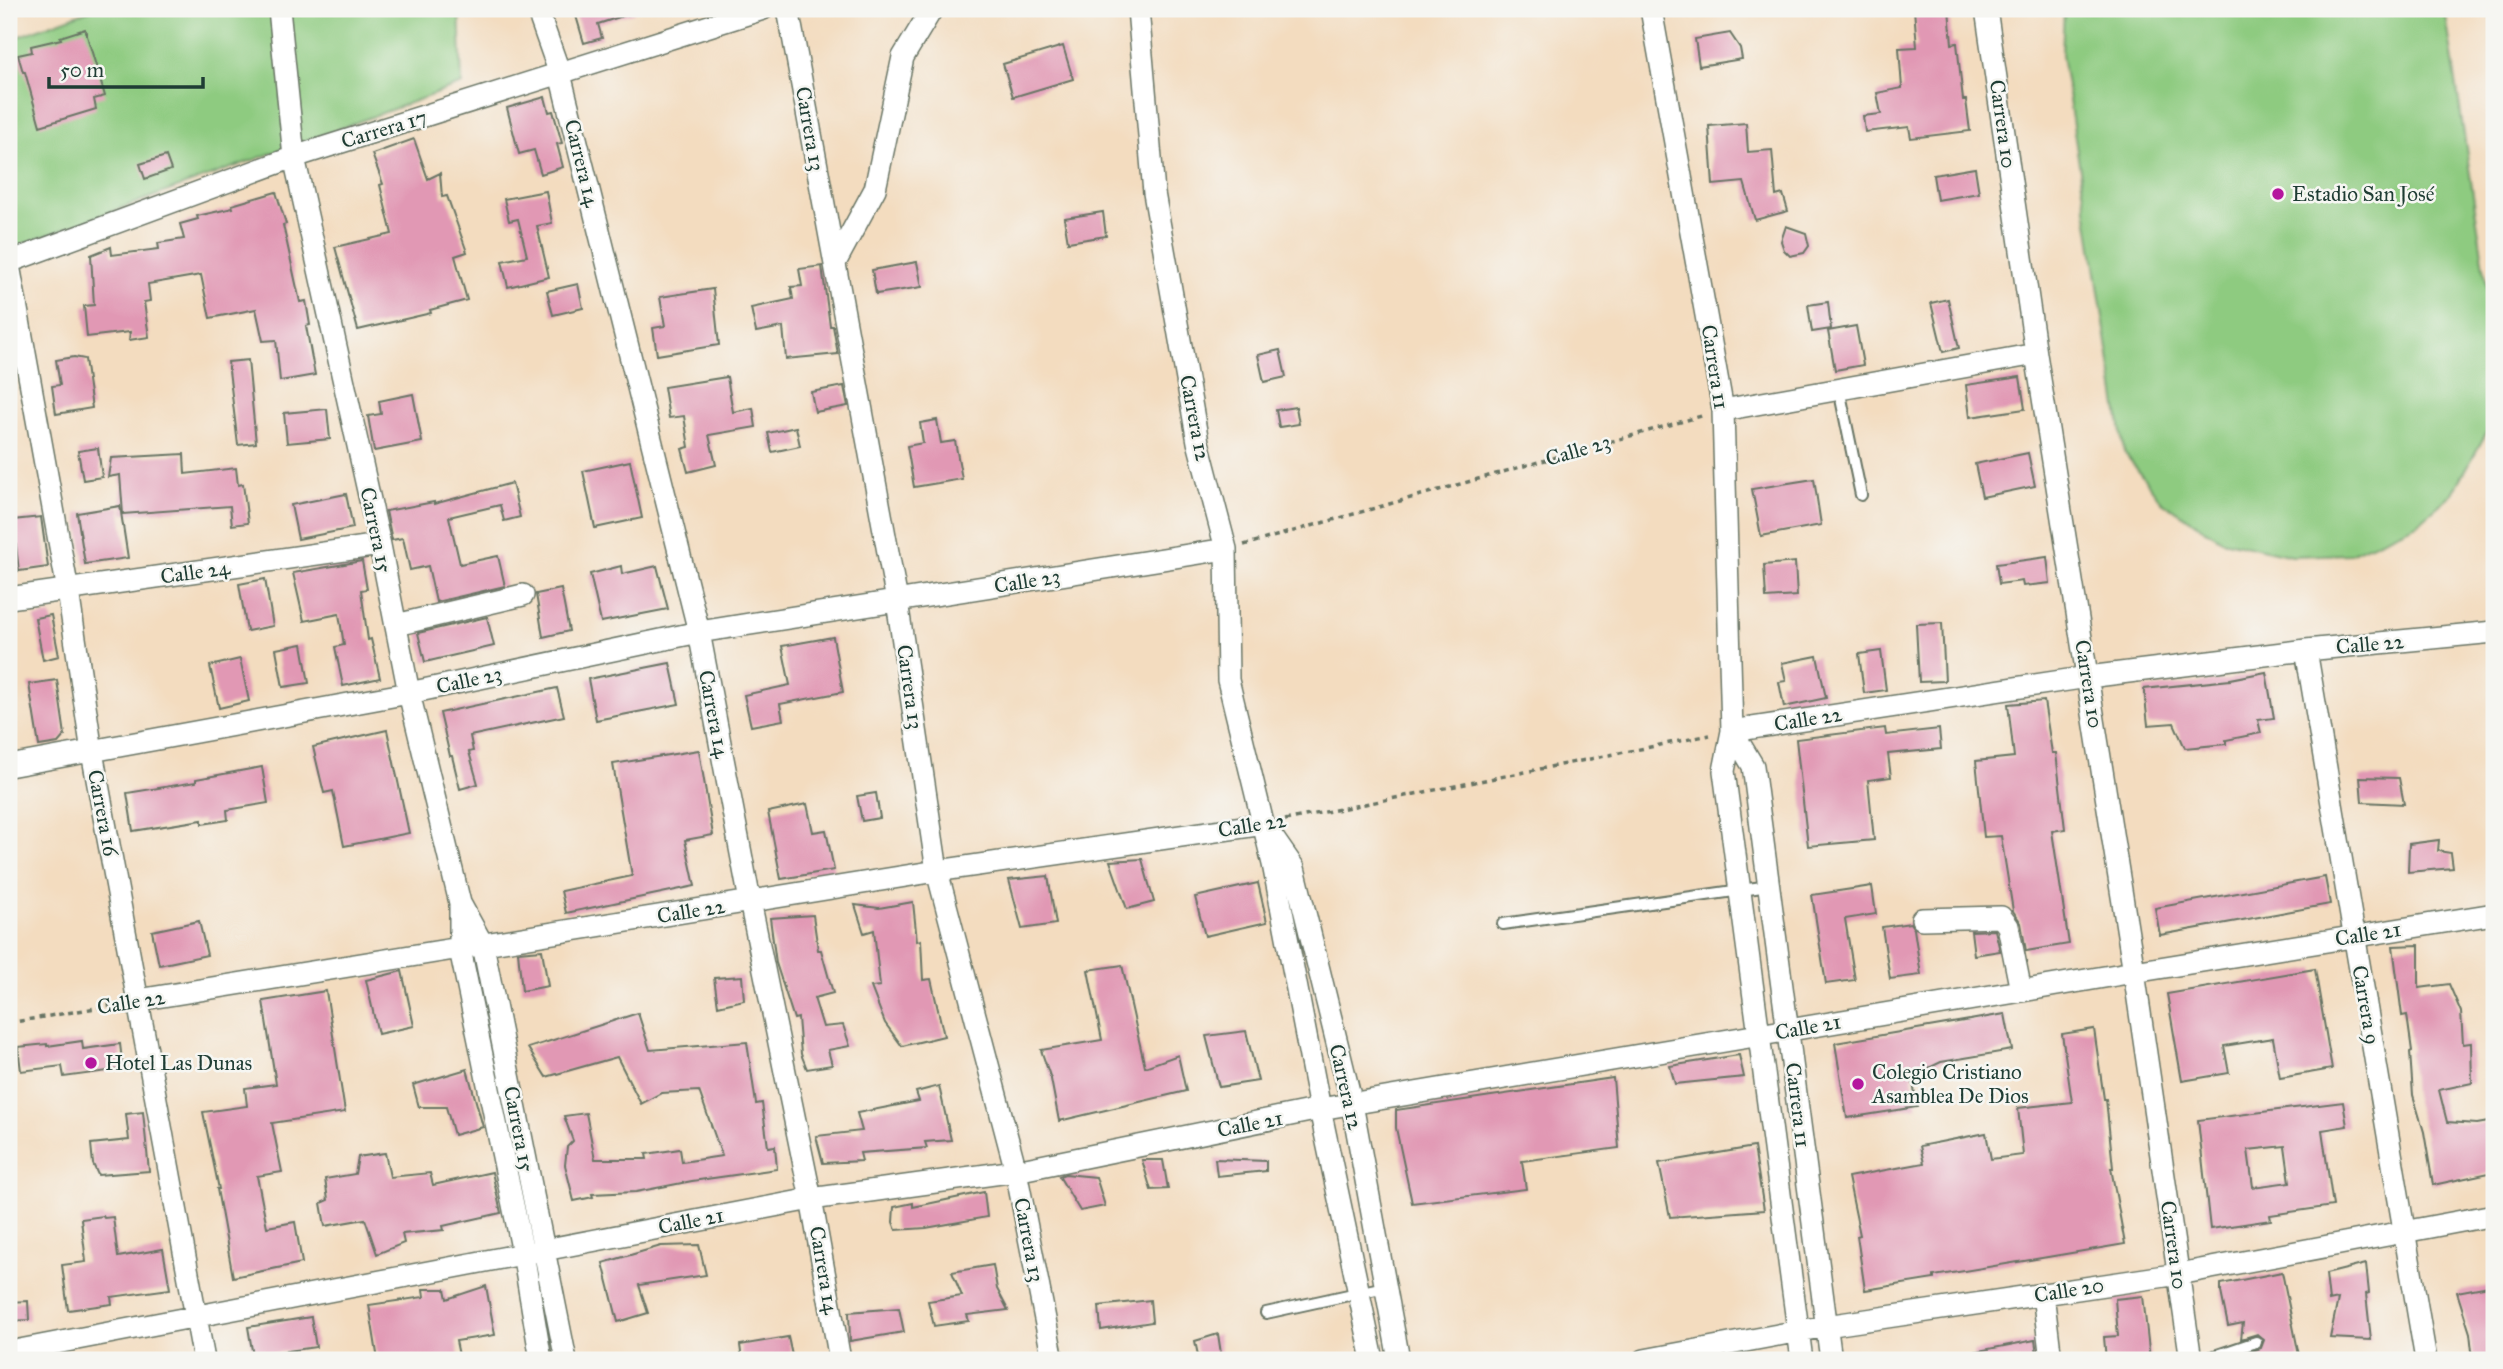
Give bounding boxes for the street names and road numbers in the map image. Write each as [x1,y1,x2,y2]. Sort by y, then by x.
street label: Carrera 10 [1984,78,2022,170]
street label: Carrera 13 [790,85,830,173]
street label: Carrera 17 [338,104,430,154]
street label: Carrera 14 [559,117,606,210]
street label: Carrera 11 [1695,323,1735,411]
street label: Carrera 12 [1174,373,1216,464]
street label: Calle 23 [1542,428,1614,472]
street label: Carrera 15 [354,485,398,575]
street label: Calle 24 [159,554,233,590]
street label: Calle 23 [992,563,1062,599]
street label: Calle 22 [2335,628,2406,660]
street label: Carrera 10 [2069,638,2109,730]
street label: Carrera 13 [891,643,929,731]
street label: Calle 23 [434,660,504,700]
street label: Carrera 14 [693,668,735,761]
street label: Calle 22 [1772,701,1844,737]
street label: Carrera 16 [82,767,124,860]
street label: Calle 22 [1216,807,1288,843]
street label: Calle 22 [655,893,727,929]
street label: Calle 21 [2333,916,2403,952]
street label: Carrera 9 [2346,963,2386,1047]
street label: Calle 22 [95,984,167,1020]
street label: Calle 21 [1773,1008,1843,1046]
street label: Carrera 12 [1323,1041,1369,1133]
street label: Carrera 11 [1780,1061,1816,1149]
street label: Carrera 15 [498,1084,540,1174]
street label: Calle 21 [1215,1105,1285,1143]
street label: Carrera 13 [1008,1196,1050,1284]
street label: Carrera 10 [2155,1199,2193,1291]
street label: Calle 21 [656,1202,726,1240]
street label: Carrera 14 [803,1224,845,1317]
street label: Calle 20 [2032,1272,2106,1308]

